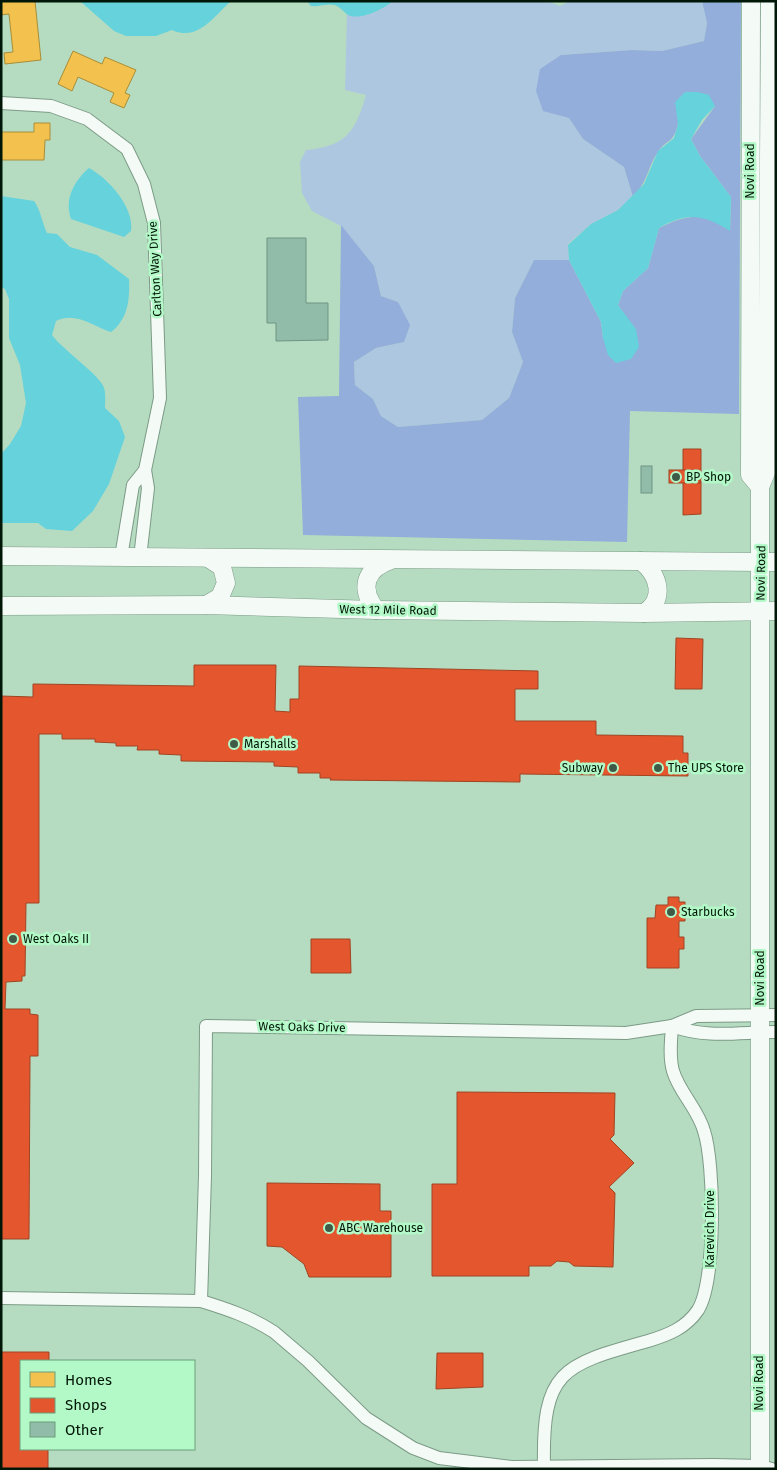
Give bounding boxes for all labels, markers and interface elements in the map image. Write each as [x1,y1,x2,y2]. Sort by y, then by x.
street label: Novi Road [743,143,757,199]
street label: Carlton Way Drive [146,221,164,317]
place label: BP Shop [686,470,731,484]
marker: BP Shop [670,471,682,483]
street label: Novi Road [754,545,768,601]
street label: West 12 Mile Road [339,602,437,618]
place label: Marshalls [244,737,296,751]
marker: Marshalls [228,738,240,750]
place label: Subway [562,761,603,775]
place label: The UPS Store [668,761,744,775]
marker: Subway [607,762,619,774]
marker: The UPS Store [652,762,664,774]
place label: Starbucks [681,905,735,919]
marker: Starbucks [665,906,677,918]
place label: West Oaks II [23,932,89,946]
marker: West Oaks II [7,933,19,945]
street label: Novi Road [753,950,767,1006]
street label: West Oaks Drive [258,1019,346,1035]
street label: Karevich Drive [703,1190,717,1268]
place label: ABC Warehouse [339,1221,423,1235]
marker: ABC Warehouse [323,1222,335,1234]
street label: Novi Road [752,1355,766,1411]
legend [20,1360,195,1450]
text: Homes [65,1371,112,1389]
text: Shops [65,1396,107,1414]
text: Other [65,1421,104,1439]

